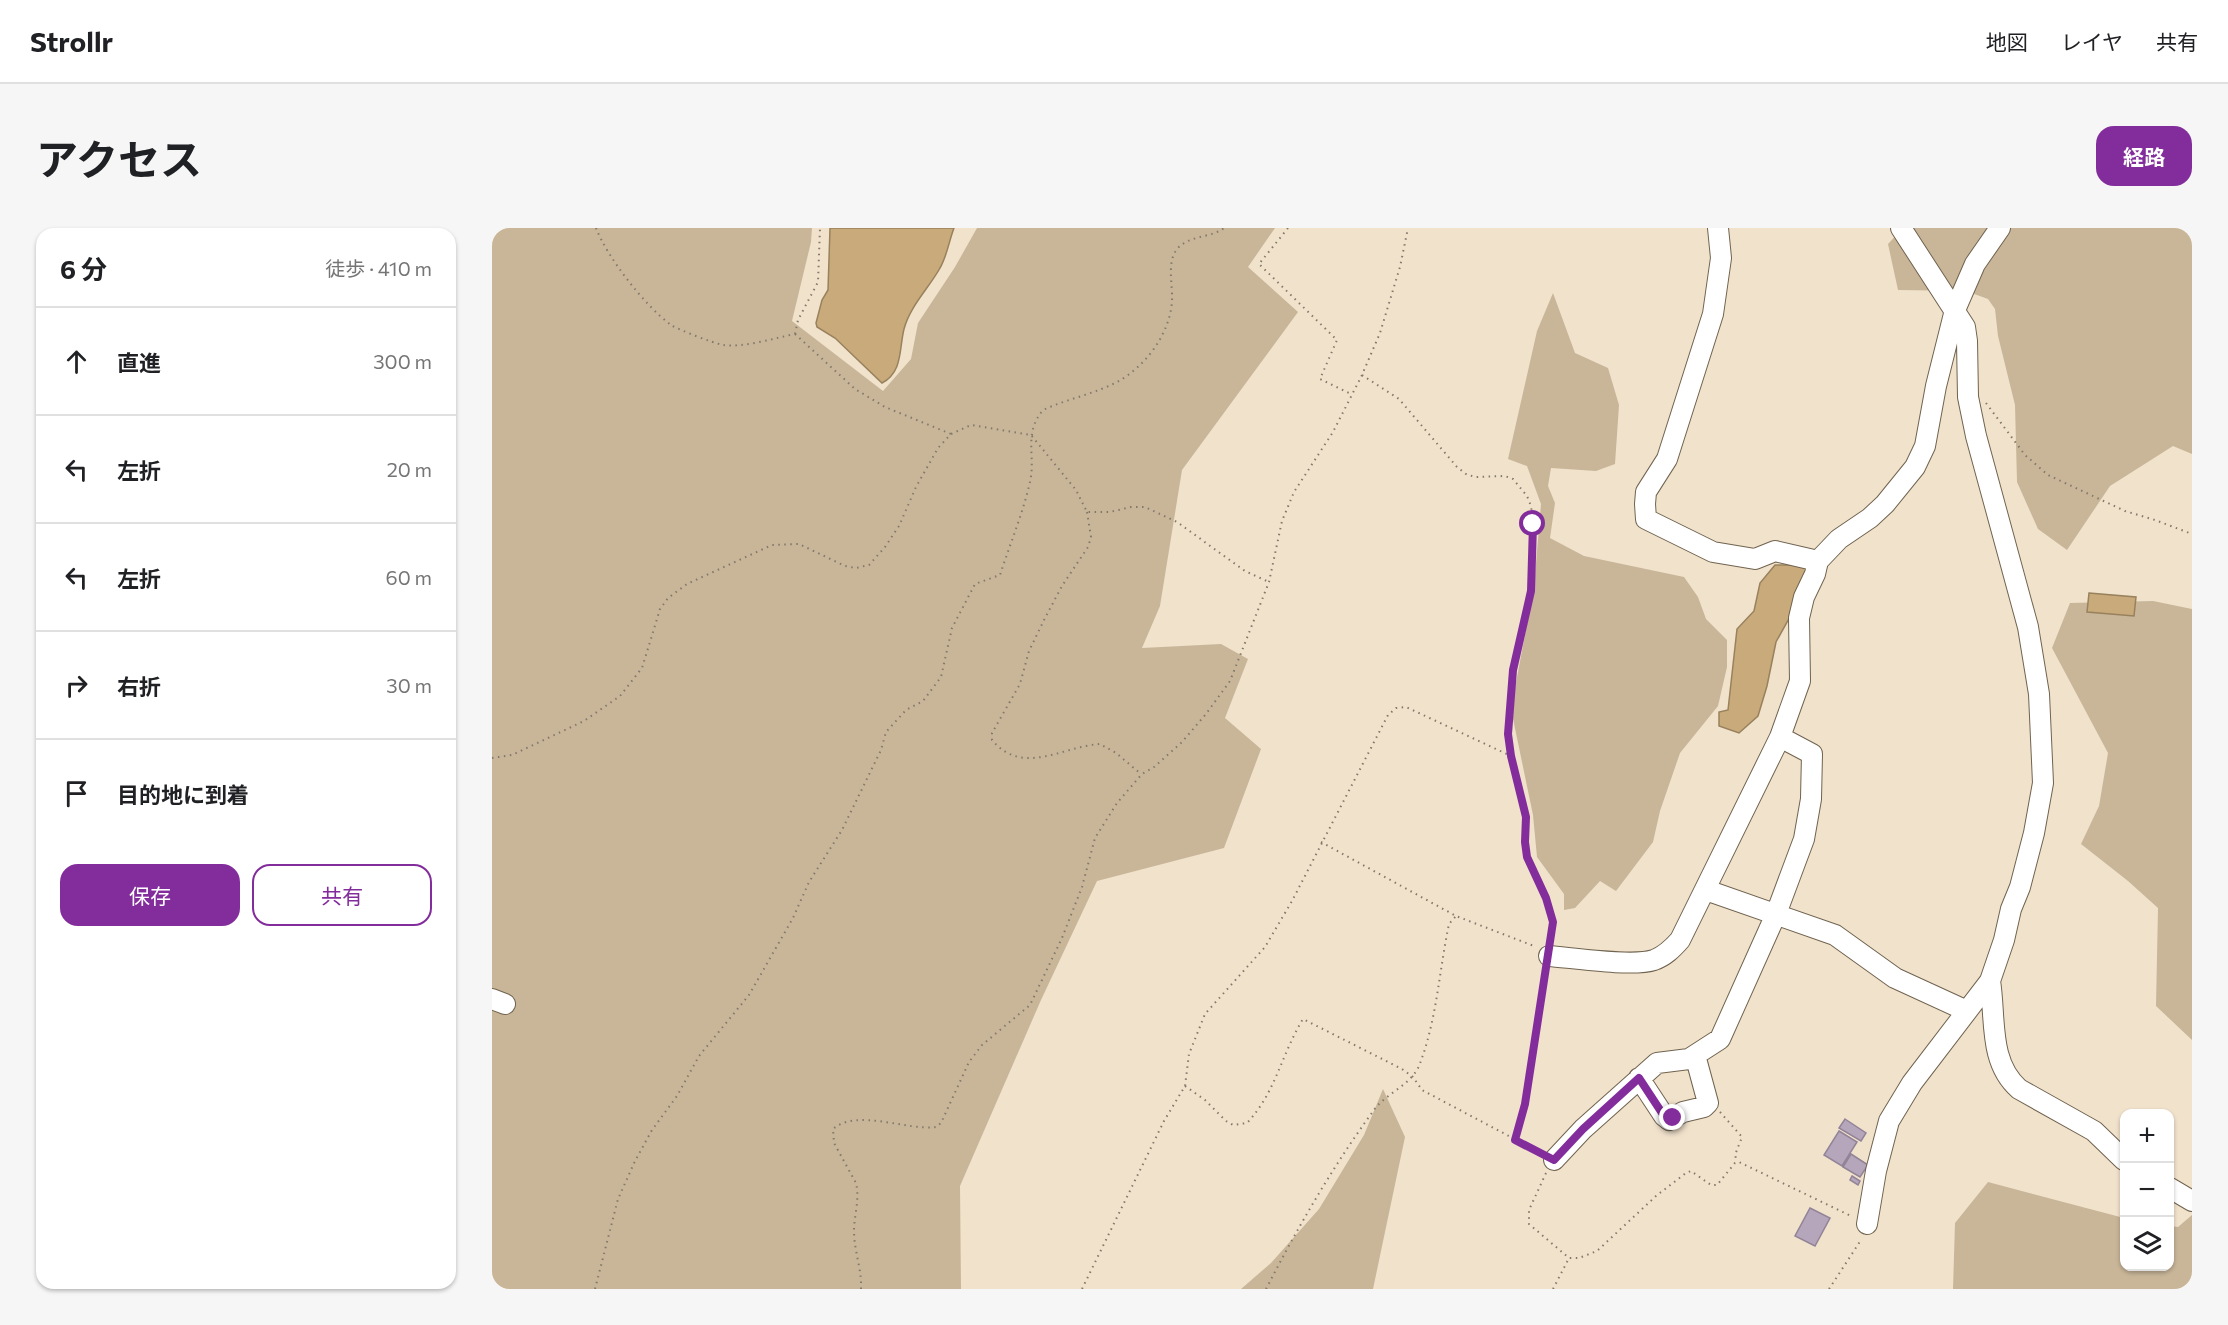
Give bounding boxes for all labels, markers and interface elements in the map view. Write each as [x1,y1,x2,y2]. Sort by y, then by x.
text: Strollr [30,24,113,58]
text: 地図 [1986,29,2028,54]
text: レイヤ [2061,29,2123,54]
text: 共有 [2156,29,2198,54]
button: 経路 [2096,126,2192,186]
text: アクセス [36,132,202,184]
text: 6 分 [60,253,107,284]
text: 徒歩 · 410 m [325,256,432,280]
icon: ahead [60,345,93,378]
text: 直進 [117,349,161,376]
text: 300 m [373,349,432,373]
icon: left [60,453,93,486]
text: 左折 [117,457,161,484]
text: 20 m [387,457,432,481]
route start [1519,510,1545,536]
icon: left [60,561,93,594]
text: 左折 [117,565,161,592]
text: 60 m [386,565,432,589]
icon: right [60,669,93,702]
text: 右折 [117,673,161,700]
text: 30 m [386,673,432,697]
icon: arrive [60,777,93,810]
text: 目的地に到着 [117,781,249,808]
button: 保存 [60,864,240,926]
button: 共有 [252,864,432,926]
route end [1659,1104,1685,1130]
map controls [2120,1109,2174,1271]
button: + [2120,1109,2174,1163]
button: − [2120,1163,2174,1217]
button: layers [2120,1217,2174,1271]

